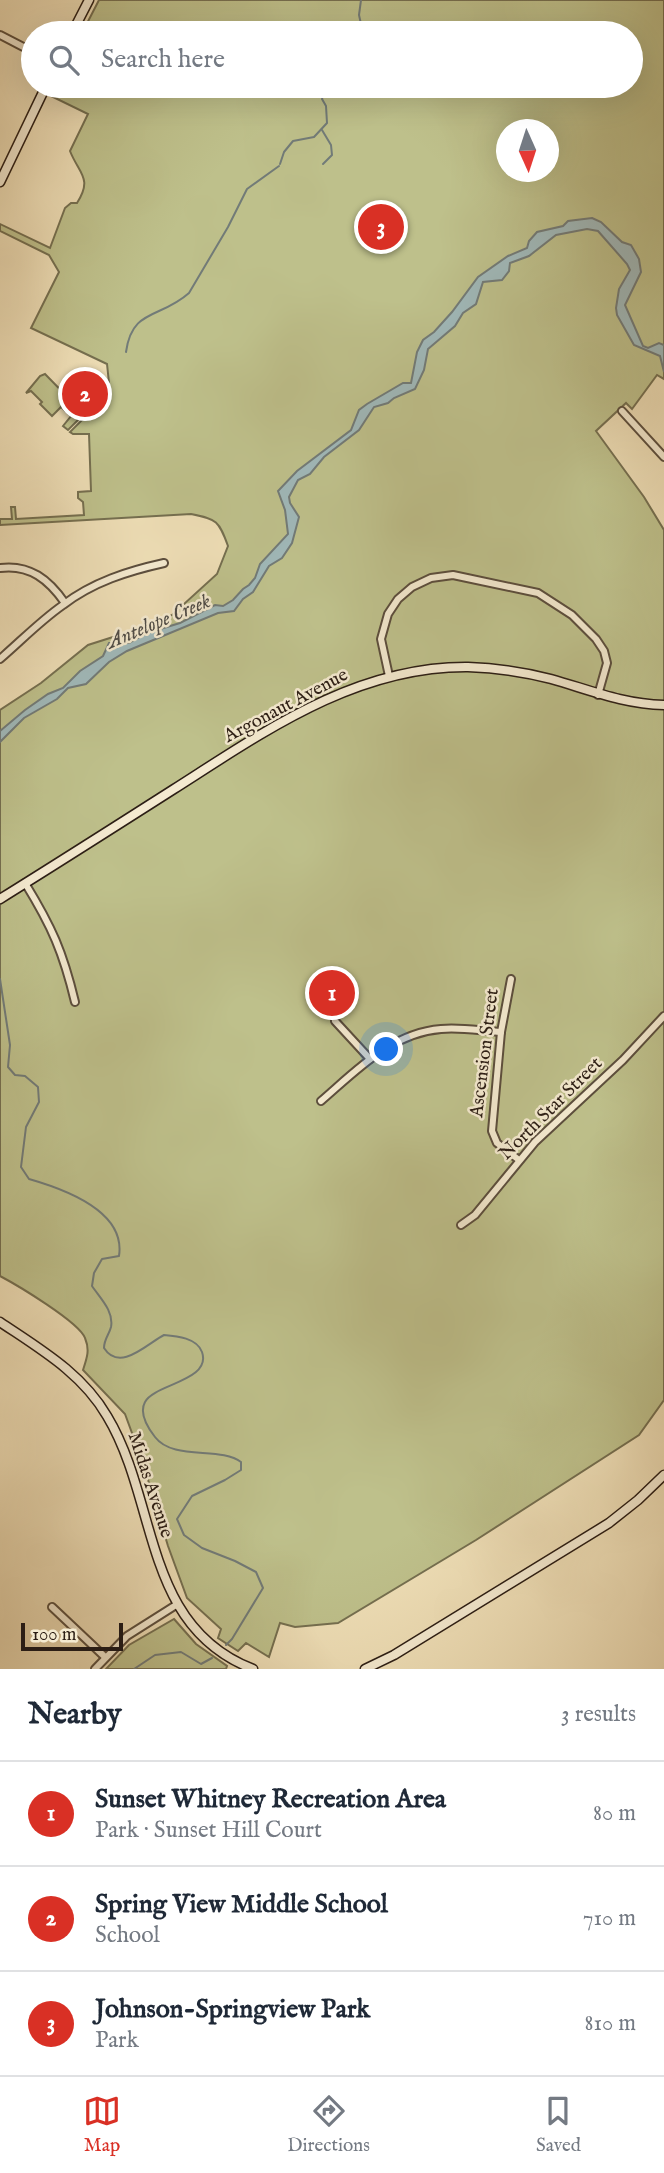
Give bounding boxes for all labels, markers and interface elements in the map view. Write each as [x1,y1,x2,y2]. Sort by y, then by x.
search box [21,21,643,98]
icon: search [45,41,83,79]
text: Search here [101,43,225,76]
north arrow [496,119,559,182]
pin: 3 [358,201,404,253]
pin: 2 [62,368,108,420]
water label: Antelope Creek [101,588,215,657]
street label: Argonaut Avenue [219,663,352,749]
pin: 1 [309,967,355,1019]
street label: Ascension Street [465,987,505,1120]
your location [369,1032,403,1066]
street label: North Star Street [494,1052,608,1166]
street label: Midas Avenue [122,1429,179,1541]
scale bar [21,1620,122,1652]
text: 100 m [32,1623,76,1647]
text: Nearby [28,1696,121,1734]
text: 3 results [561,1700,636,1729]
text: Sunset Whitney Recreation Area [95,1783,446,1816]
text: 1 [47,1799,55,1828]
text: 80 m [593,1799,636,1828]
text: Park · Sunset Hill Court [95,1816,322,1845]
text: Spring View Middle School [95,1888,388,1921]
text: 2 [46,1904,56,1933]
text: 710 m [583,1904,636,1933]
text: School [95,1921,160,1950]
text: Johnson-Springview Park [95,1993,370,2026]
text: 3 [47,2009,55,2038]
text: 810 m [584,2009,636,2038]
text: Park [95,2026,139,2055]
tab: Map [83,2092,121,2158]
tab: Directions [287,2092,370,2158]
tab: Saved [536,2092,581,2158]

